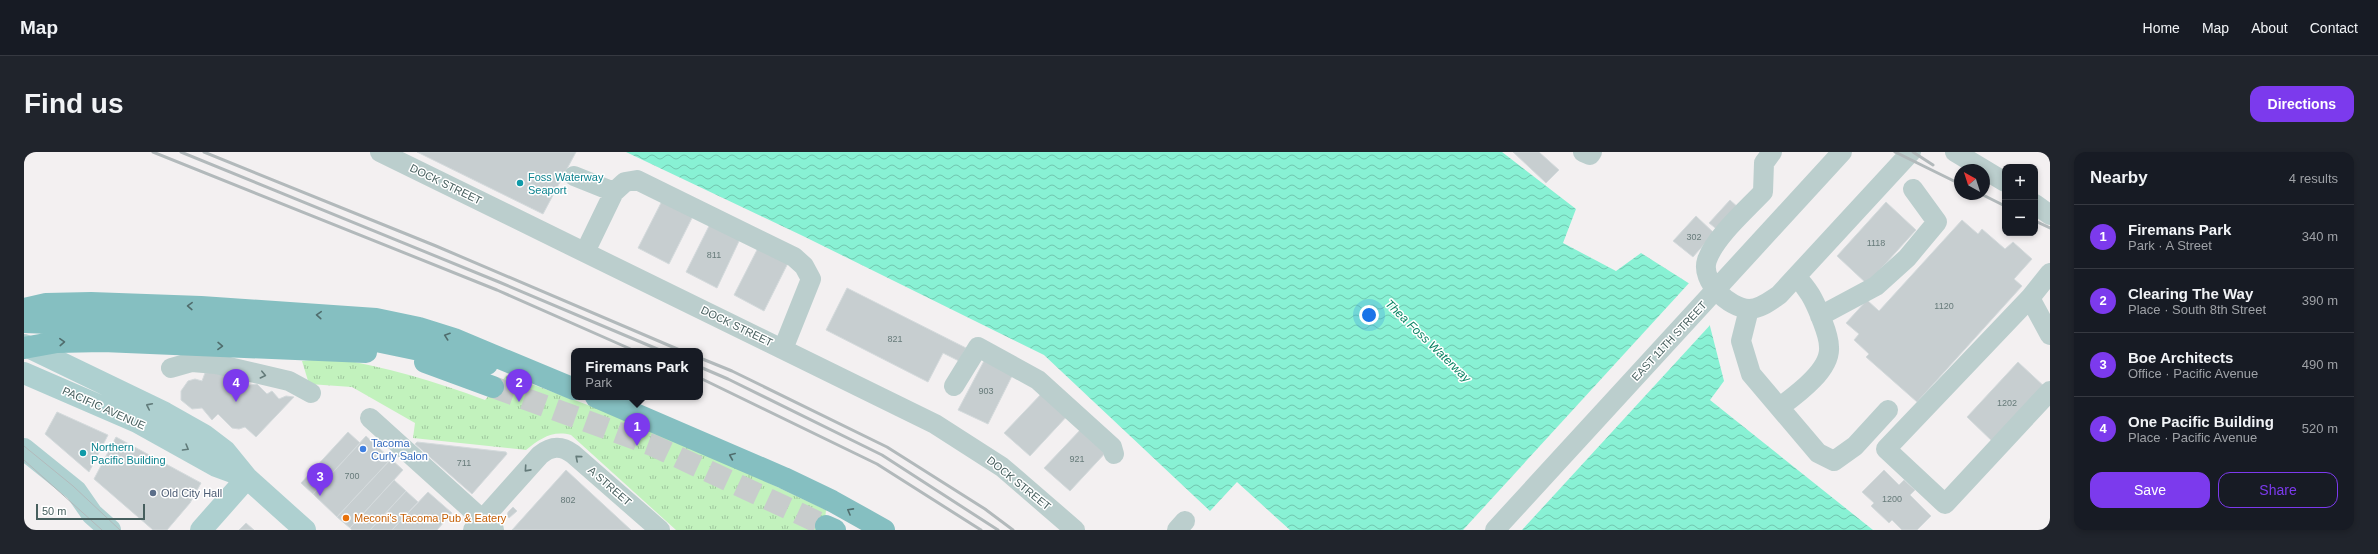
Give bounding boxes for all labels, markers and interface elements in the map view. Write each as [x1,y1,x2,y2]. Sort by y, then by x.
text: Map [20,17,58,38]
text: Home [2143,20,2180,36]
text: Map [2202,20,2229,36]
text: About [2251,20,2288,36]
text: Contact [2310,20,2358,36]
button: Directions [2250,86,2354,122]
text: Find us [24,88,124,119]
street label: DOCK STREET [408,161,484,207]
north arrow [1954,164,1990,200]
map controls [2002,164,2038,236]
button: + [2002,164,2038,200]
text: Nearby [2090,168,2148,187]
place label: Foss Waterway Seaport [528,171,604,196]
text: 4 results [2289,171,2338,186]
marker: Foss Waterway Seaport [515,178,525,188]
button: − [2002,200,2038,236]
text: Firemans Park [2128,221,2231,238]
text: 1 [2099,229,2107,244]
text: 340 m [2302,229,2338,244]
house number: 302 [1686,232,1702,242]
house number: 1118 [1867,238,1885,248]
text: Park · A Street [2128,238,2212,253]
house number: 811 [707,250,721,260]
text: Clearing The Way [2128,285,2253,302]
text: 2 [2099,293,2107,308]
text: 390 m [2302,293,2338,308]
water label: Thea Foss Waterway [1382,297,1474,386]
street label: EAST 11TH STREET [1629,299,1709,383]
house number: 1120 [1934,301,1954,311]
one-way arrow [186,302,192,310]
text: Place · South 8th Street [2128,302,2266,317]
street label: DOCK STREET [699,303,775,349]
your location [1359,305,1379,325]
one-way arrow [316,310,322,319]
one-way arrow [443,333,450,341]
house number: 821 [887,334,903,344]
one-way arrow [60,338,66,346]
one-way arrow [217,341,223,350]
popup [571,348,703,400]
text: Boe Architects [2128,349,2233,366]
text: 3 [2099,357,2107,372]
text: 490 m [2302,357,2338,372]
text: Firemans Park [585,358,689,375]
text: Office · Pacific Avenue [2128,366,2258,381]
pin: 4 [223,369,249,402]
pin: 2 [506,369,532,402]
one-way arrow [260,370,267,379]
text: Park [585,375,612,390]
street label: PACIFIC AVENUE [61,384,147,432]
house number: 903 [978,386,994,396]
house number: 1202 [1997,398,2017,408]
one-way arrow [146,403,154,411]
pin: 1 [624,413,650,446]
text: One Pacific Building [2128,413,2274,430]
text: 4 [2099,421,2107,436]
text: 520 m [2302,421,2338,436]
text: Place · Pacific Avenue [2128,430,2257,445]
place label: Tacoma Curly Salon [371,437,428,462]
place label: Northern Pacific Building [91,441,166,466]
one-way arrow [182,444,189,451]
marker: Tacoma Curly Salon [358,444,368,454]
marker: Northern Pacific Building [78,448,88,458]
one-way arrow [729,453,736,461]
street label: DOCK STREET [985,454,1053,512]
house number: 921 [1069,454,1085,464]
one-way arrow [575,455,583,463]
house number: 711 [457,458,471,468]
pin: 3 [307,463,333,496]
street label: A STREET [586,464,634,508]
one-way arrow [525,465,532,472]
house number: 700 [344,471,360,481]
button: Save [2090,472,2210,508]
button: Share [2218,472,2338,508]
place label: Old City Hall [161,487,222,499]
marker: Old City Hall [148,488,158,498]
house number: 1200 [1882,494,1902,504]
house number: 802 [560,495,576,505]
scale bar [36,502,145,521]
text: 50 m [42,505,66,517]
one-way arrow [847,508,854,515]
place label: Meconi's Tacoma Pub & Eatery [354,512,507,524]
marker: Meconi's Tacoma Pub & Eatery [341,513,351,523]

